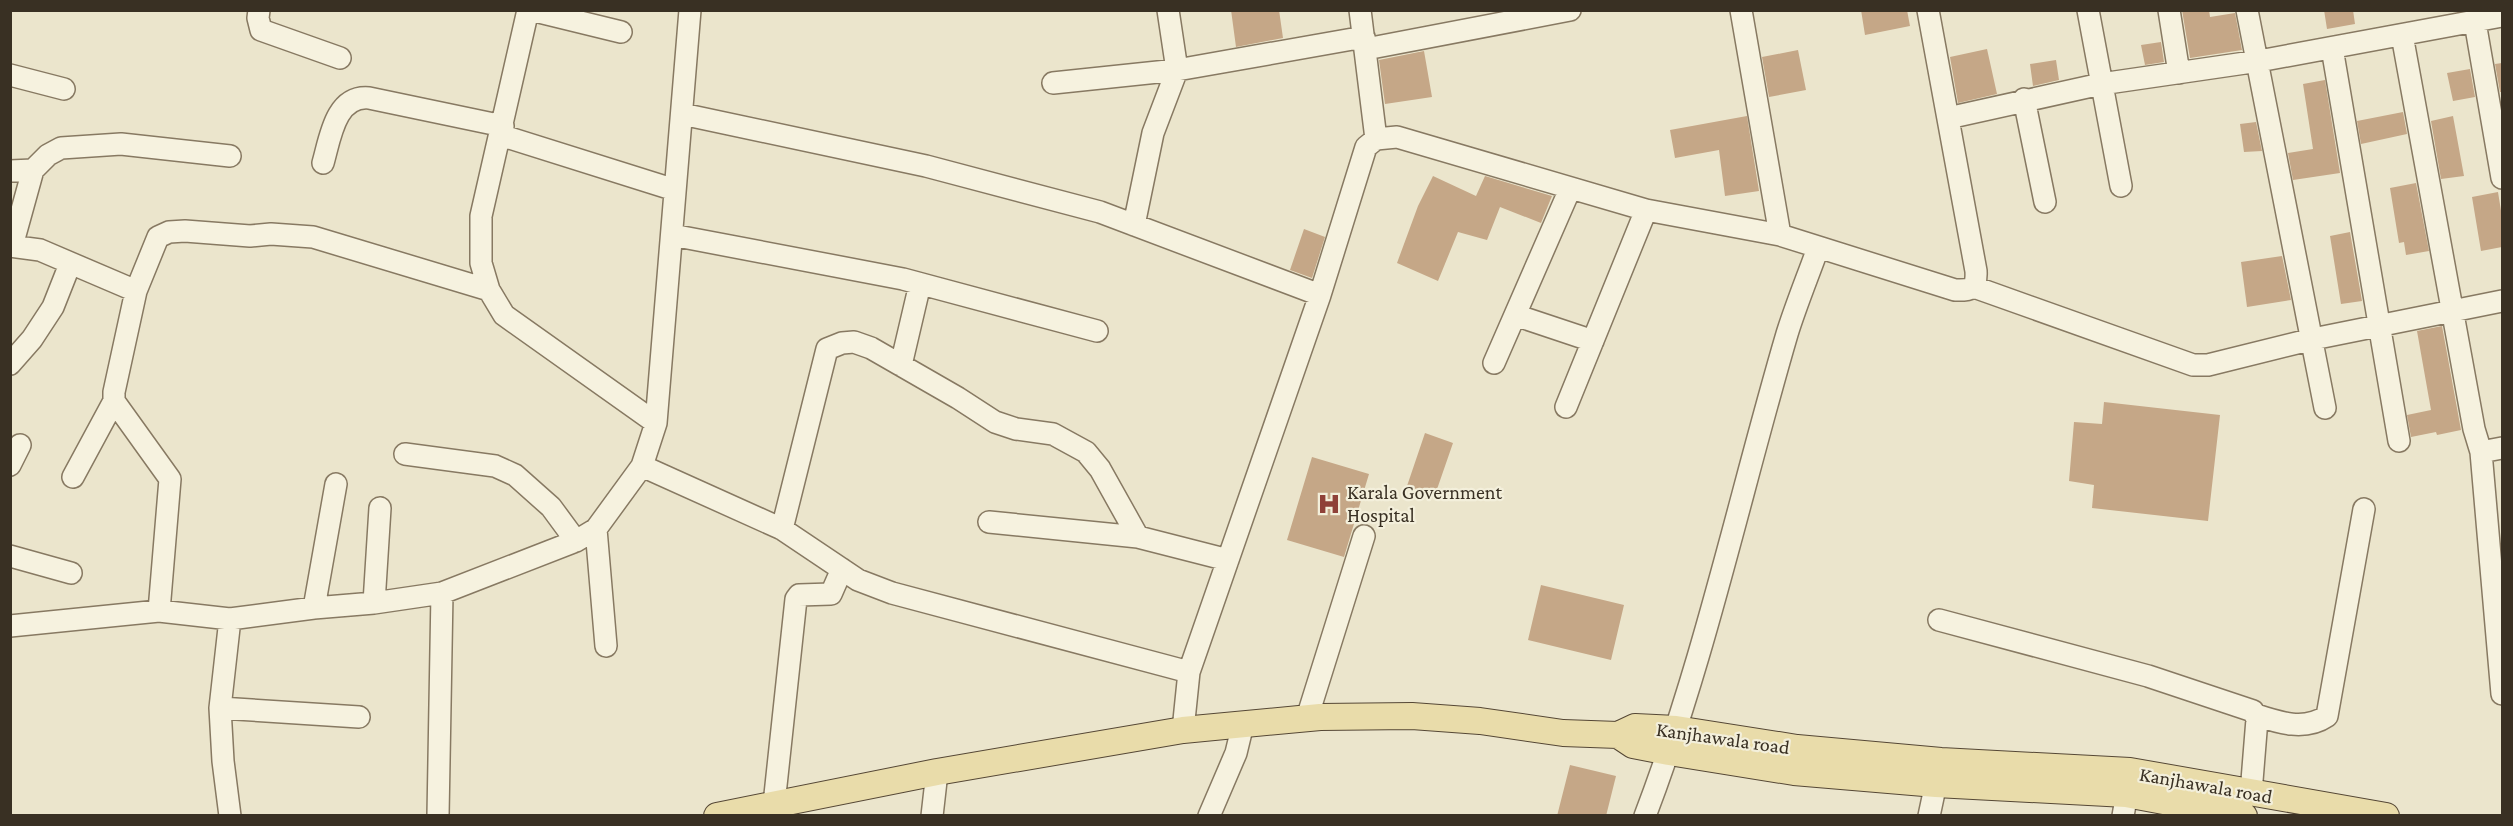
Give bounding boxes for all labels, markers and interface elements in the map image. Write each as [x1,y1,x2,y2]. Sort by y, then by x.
place label: Karala Government Hospital [1347,481,1503,527]
hospital icon: Karala Government Hospital [1316,491,1342,517]
street label: Kanjhawala road [1655,718,1792,759]
street label: Kanjhawala road [2138,762,2275,809]

